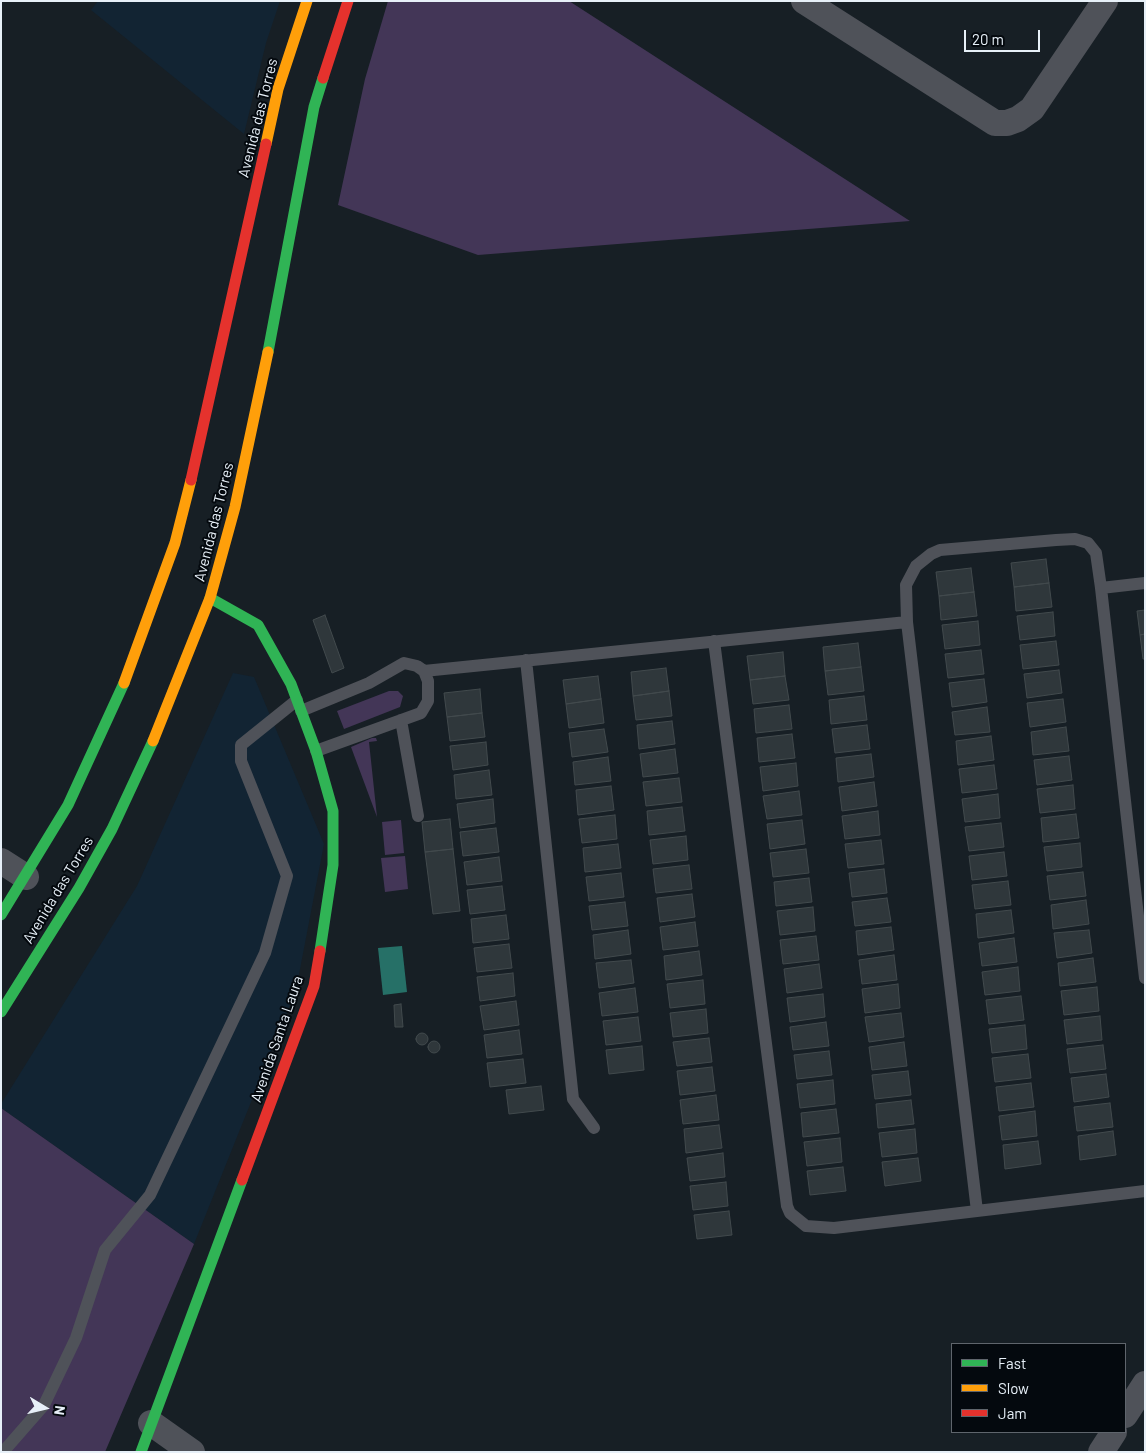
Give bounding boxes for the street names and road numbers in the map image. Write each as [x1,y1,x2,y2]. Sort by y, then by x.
street label: Avenida das Torres [235,57,281,179]
street label: Avenida das Torres [191,461,237,583]
street label: Avenida das Torres [19,833,97,947]
street label: Avenida Santa Laura [247,974,307,1104]

